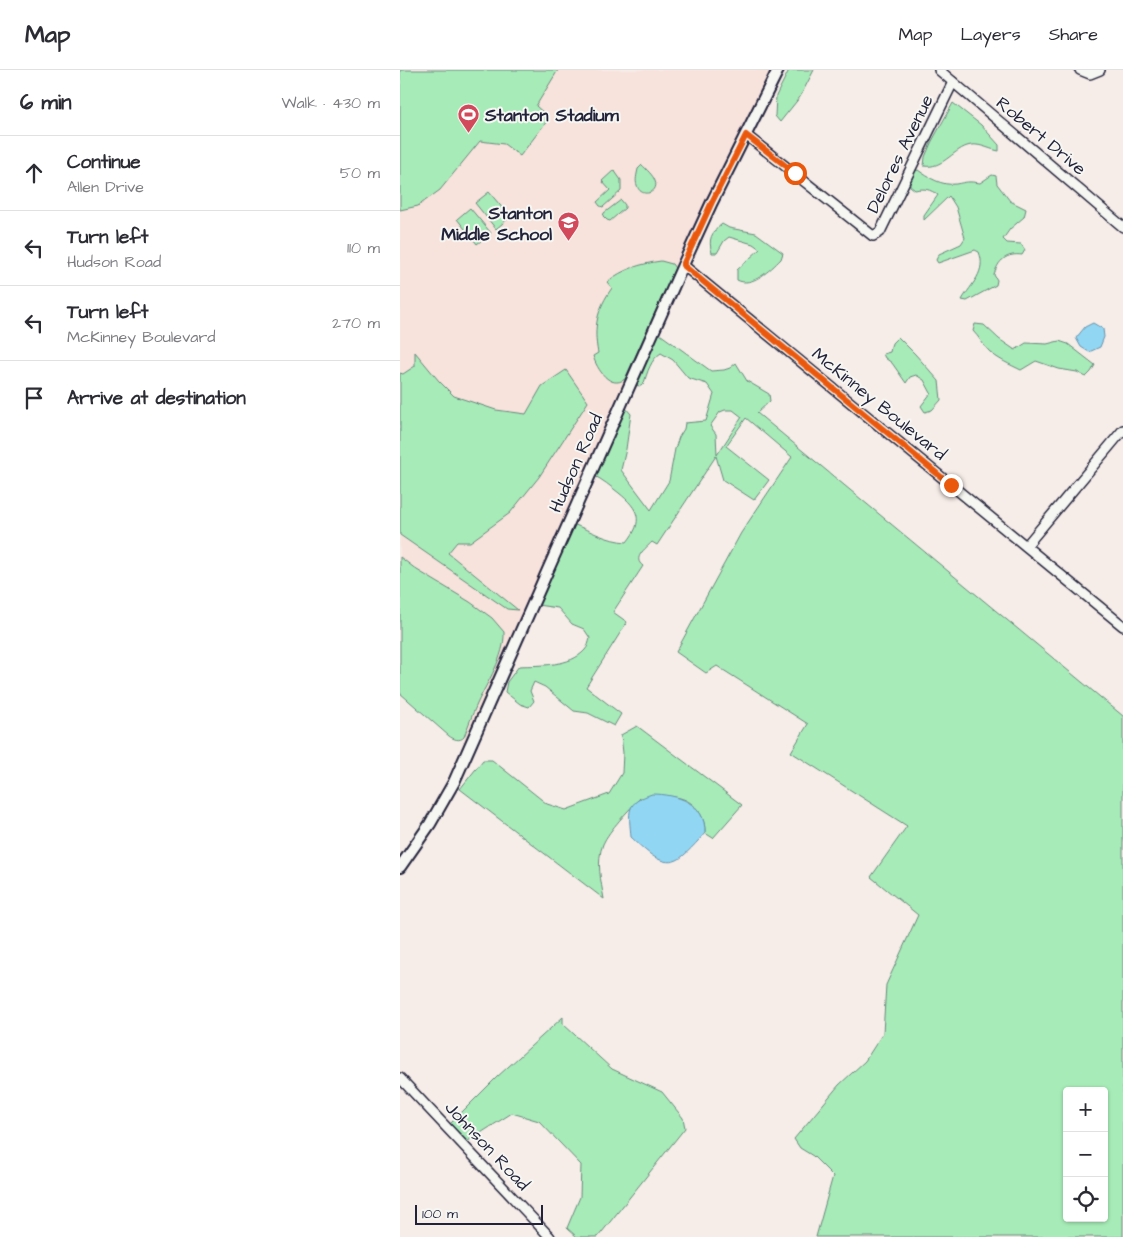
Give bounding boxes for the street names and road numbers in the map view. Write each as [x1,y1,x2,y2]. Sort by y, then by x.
street label: Delores Avenue [861,90,940,217]
street label: Robert Drive [991,91,1092,181]
street label: McKinney Boulevard [806,342,952,467]
street label: Hudson Road [543,410,609,516]
street label: Johnson Road [439,1096,535,1196]

